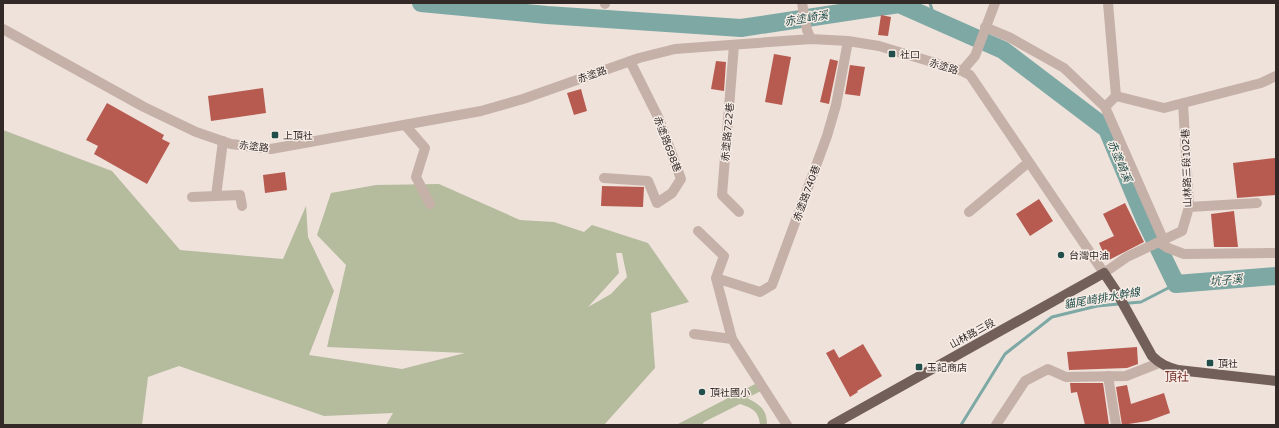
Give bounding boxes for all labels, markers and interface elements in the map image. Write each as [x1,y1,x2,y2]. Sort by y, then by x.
water label: 赤塗崎溪 [783,8,831,28]
marker: 社口 [887,49,897,59]
place label: 社口 [900,49,920,61]
street label: 赤塗路 [928,57,960,77]
street label: 赤塗路 [576,64,608,86]
street label: 赤塗路722巷 [719,102,737,162]
street label: 赤塗路698巷 [651,115,683,174]
street label: 山林路三段102巷 [1180,128,1194,208]
marker: 上頂社 [270,130,280,140]
place label: 上頂社 [283,130,313,142]
water label: 赤塗崎溪 [1105,138,1135,186]
street label: 赤塗路 [238,139,269,155]
street label: 赤塗路740巷 [791,164,823,223]
marker: 台灣中油 [1056,250,1066,260]
place label: 台灣中油 [1069,250,1109,262]
water label: 坑子溪 [1209,272,1245,288]
water label: 貓尾崎排水幹線 [1063,285,1143,312]
street label: 山林路三段 [948,317,997,351]
marker: 頂社 [1205,358,1215,368]
place label: 頂社 [1218,358,1238,370]
marker: 玉記商店 [914,362,924,372]
place label: 玉記商店 [927,362,967,374]
district label: 頂社 [1165,370,1189,384]
marker: 頂社國小 [697,387,707,397]
place label: 頂社國小 [710,387,750,399]

